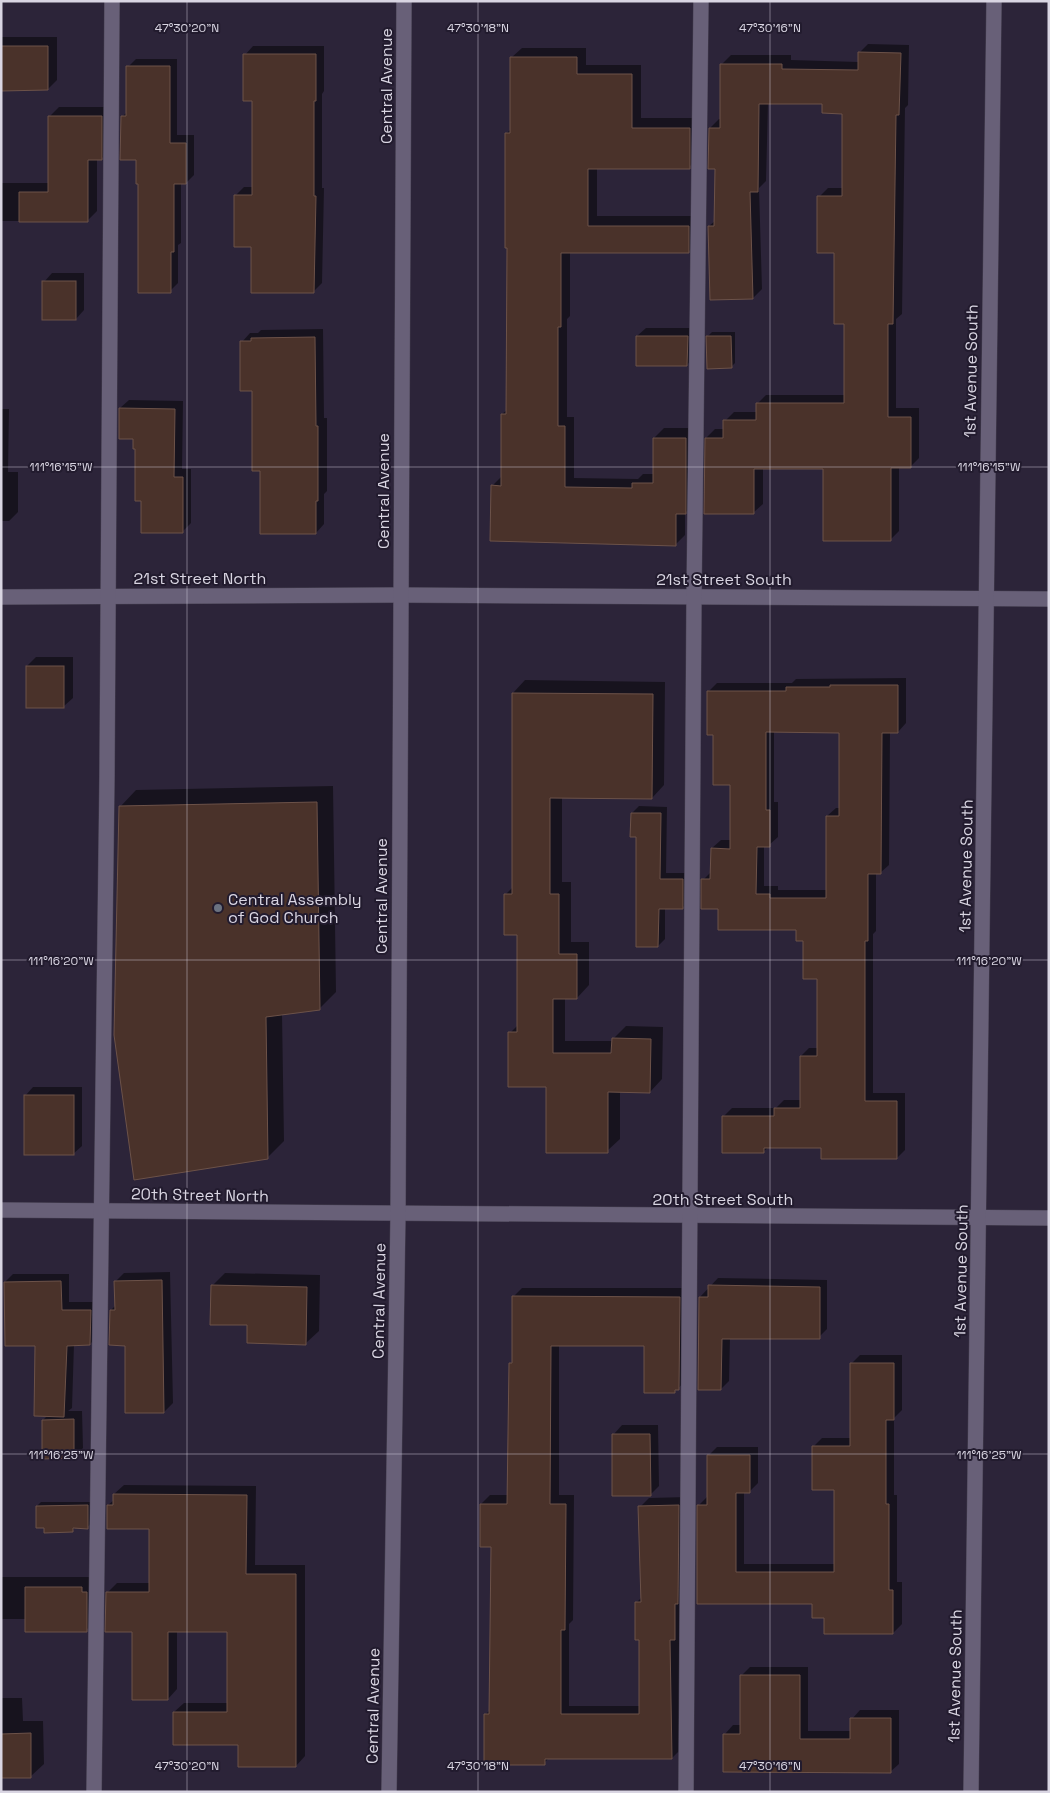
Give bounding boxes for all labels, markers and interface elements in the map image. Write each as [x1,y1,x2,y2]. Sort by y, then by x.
text: 47°30'20"N [155,20,219,36]
text: 47°30'18"N [447,20,509,36]
text: 47°30'16"N [739,20,801,36]
street label: Central Avenue [376,28,397,144]
street label: 1st Avenue South [959,304,983,438]
street label: Central Avenue [373,433,394,549]
text: 111°16'15"W [30,459,93,475]
text: 111°16'15"W [958,459,1021,475]
street label: 21st Street North [134,568,266,589]
street label: 21st Street South [656,569,792,590]
street label: 1st Avenue South [954,799,978,933]
street label: Central Avenue [371,838,392,954]
place label: Central Assembly of God Church [228,889,362,928]
marker: Central Assembly of God Church [212,902,224,914]
text: 111°16'20"W [28,953,94,969]
text: 111°16'20"W [956,953,1022,969]
street label: 20th Street North [131,1183,269,1207]
street label: 20th Street South [653,1189,793,1210]
street label: 1st Avenue South [949,1204,973,1338]
street label: Central Avenue [367,1243,391,1359]
text: 111°16'25"W [28,1447,94,1463]
text: 111°16'25"W [956,1447,1022,1463]
street label: 1st Avenue South [943,1609,967,1743]
street label: Central Avenue [361,1648,385,1764]
text: 47°30'20"N [155,1758,219,1774]
text: 47°30'18"N [447,1758,509,1774]
text: 47°30'16"N [739,1758,801,1774]

